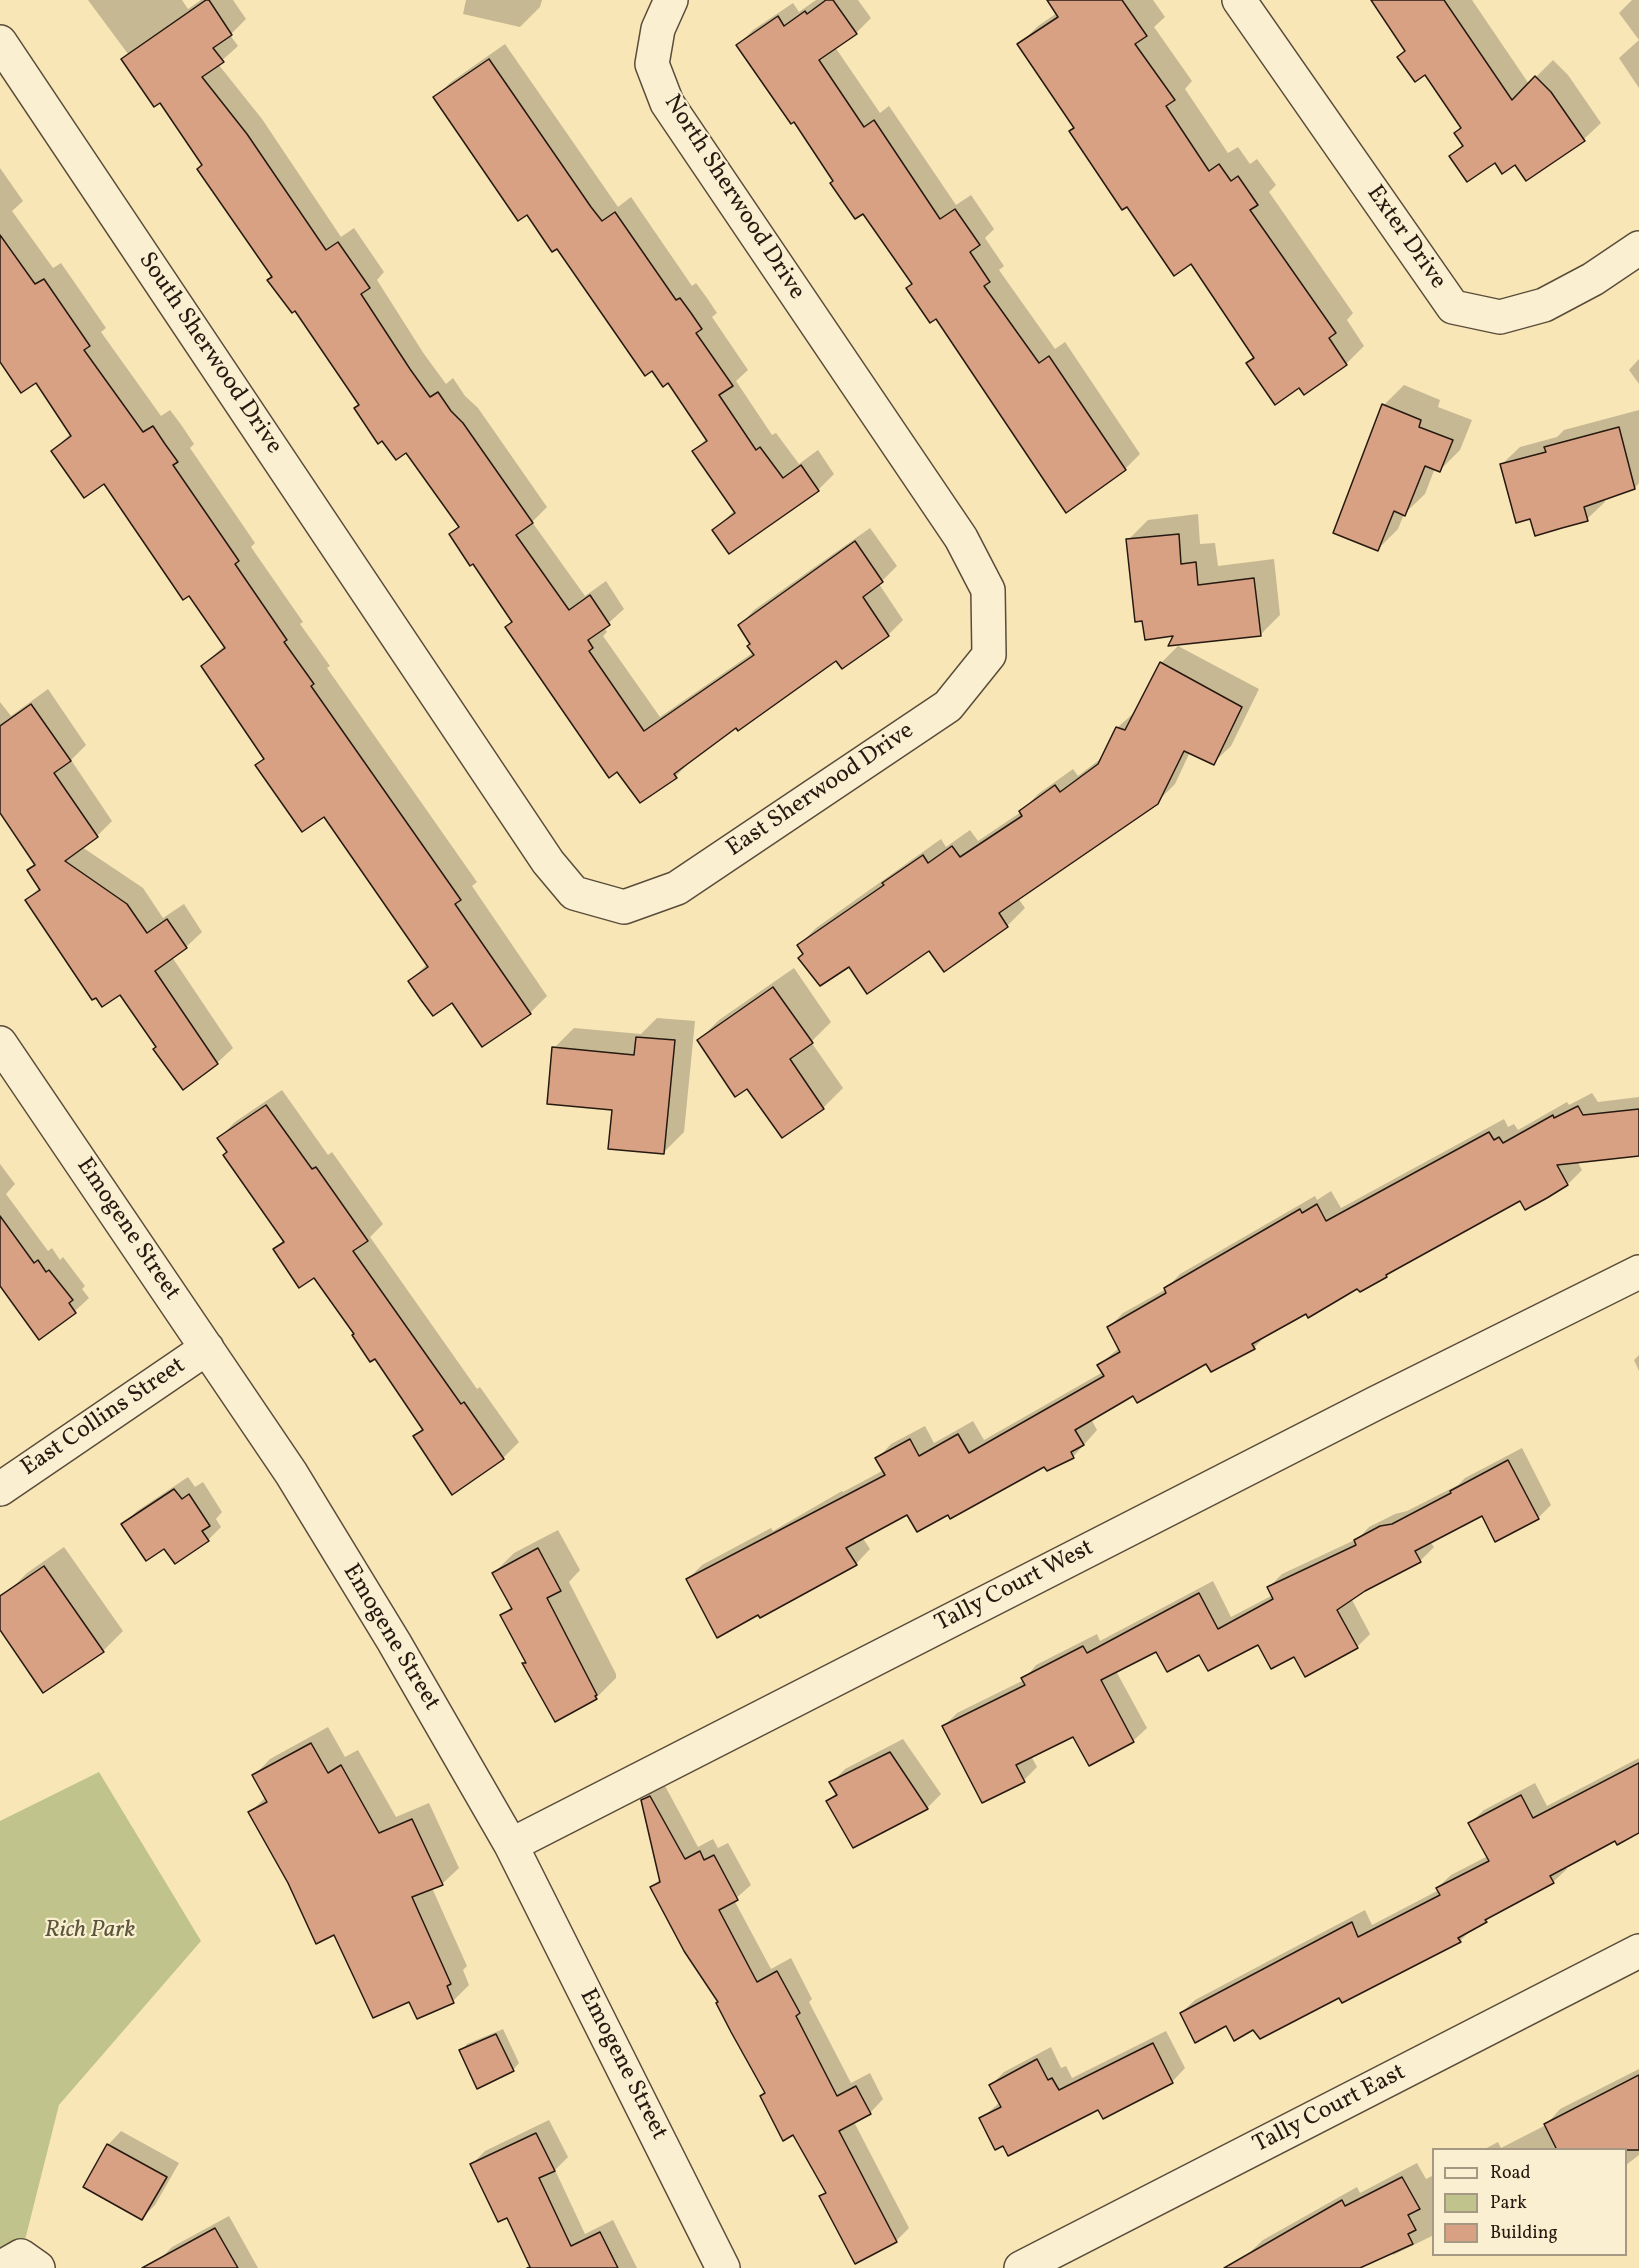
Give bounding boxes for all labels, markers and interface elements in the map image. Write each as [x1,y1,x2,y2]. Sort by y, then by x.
street label: North Sherwood Drive [656,90,810,306]
street label: Exter Drive [1359,181,1451,295]
street label: South Sherwood Drive [131,248,287,460]
street label: East Sherwood Drive [722,718,920,864]
street label: Emogene Street [69,1153,185,1307]
street label: East Collins Street [16,1352,192,1484]
street label: Tally Court West [931,1535,1099,1639]
street label: Emogene Street [335,1560,445,1716]
park label: Rich Park [45,1918,135,1946]
street label: Emogene Street [572,1985,672,2145]
street label: Tally Court East [1249,2059,1411,2161]
legend [1432,2148,1627,2256]
text: Road [1490,2161,1531,2186]
text: Park [1490,2191,1527,2216]
text: Building [1490,2221,1558,2246]

